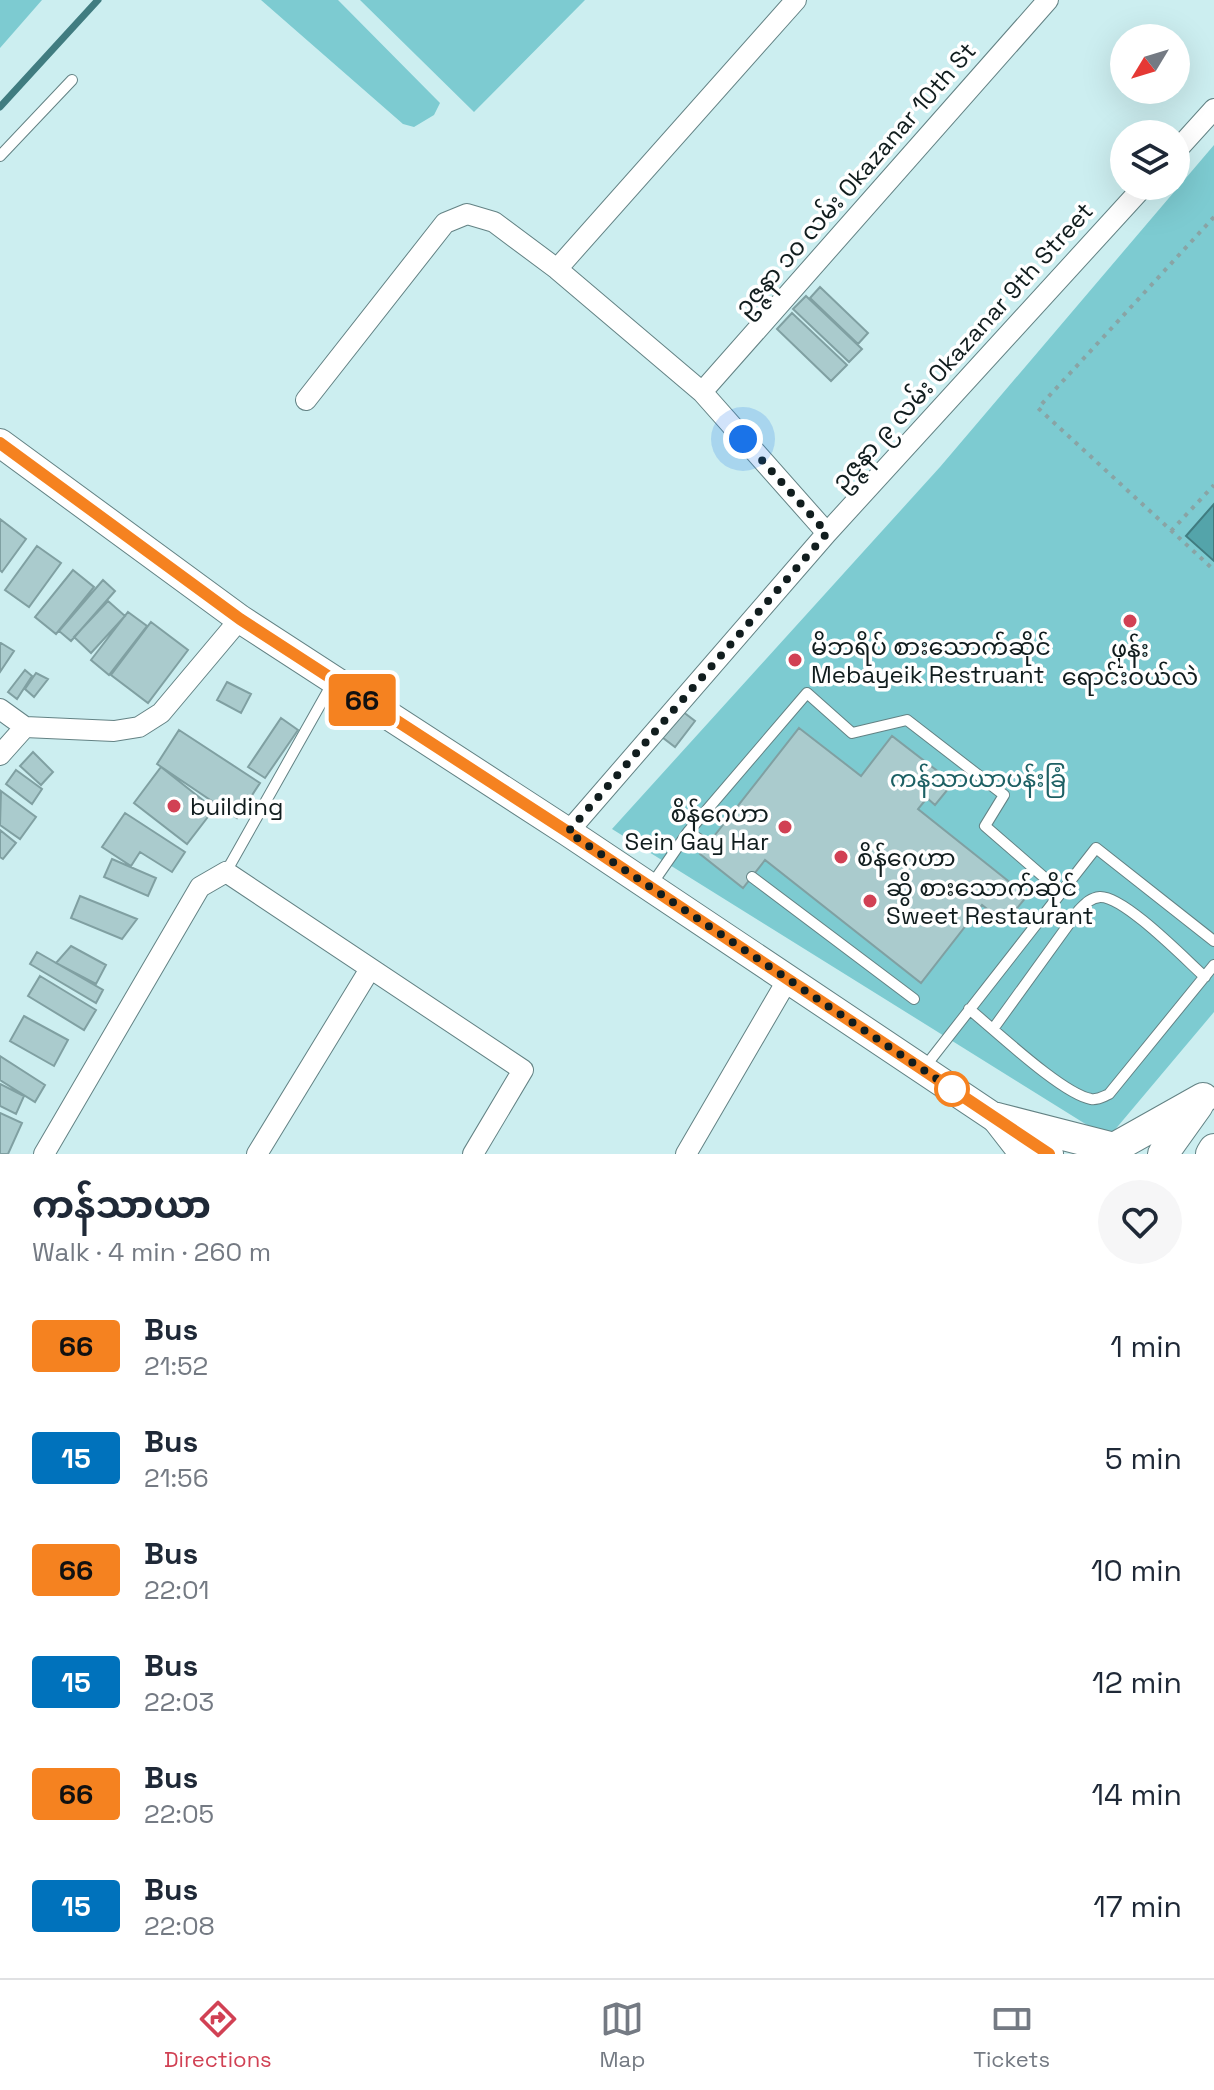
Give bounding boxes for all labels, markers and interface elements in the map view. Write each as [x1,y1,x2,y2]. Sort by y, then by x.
north arrow [1110,24,1190,104]
map controls [1110,24,1190,200]
street label: ဥဇ္ဇနာ ၁၀ လမ်း Okazanar 10th St [727,36,986,325]
button: layers [1110,120,1190,200]
street label: ဥဇ္ဇနာ ၉ လမ်း Okazanar 9th Street [824,196,1103,499]
your location [723,419,763,459]
marker: ဖုန်း ရောင်းဝယ်လဲ [1121,612,1139,630]
place label: မိဘရိပ် စားသောက်ဆိုင် Mebayeik Restruant [811,631,1051,690]
place label: ဖုန်း ရောင်းဝယ်လဲ [1062,633,1198,696]
marker: မိဘရိပ် စားသောက်ဆိုင် Mebayeik Restruant [786,651,804,669]
line badge: 66 [326,674,398,726]
text: 66 [345,682,379,718]
park label: ကန်သာယာပန်းခြံ [890,763,1066,798]
place label: building [190,791,283,822]
marker: building [165,797,183,815]
place label: စိန်ဂေဟာ Sein Gay Har [625,798,769,857]
marker: စိန်ဂေဟာ Sein Gay Har [776,818,794,836]
place label: စိန်ဂေဟာ [857,842,956,877]
marker: စိန်ဂေဟာ [832,848,850,866]
place label: ဆွိ စားသောက်ဆိုင် Sweet Restaurant [886,872,1094,931]
marker: ဆွိ စားသောက်ဆိုင် Sweet Restaurant [861,892,879,910]
unlabelled marker [935,1072,969,1106]
button: heart [1098,1180,1182,1264]
text: ကန်သာယာ [32,1181,211,1229]
text: Walk · 4 min · 260 m [32,1235,271,1269]
text: Bus [144,1310,198,1349]
text: 1 min [1110,1327,1182,1366]
text: 66 [59,1328,93,1364]
text: 21:52 [144,1349,208,1383]
text: Bus [144,1422,198,1461]
text: 5 min [1105,1439,1182,1478]
text: 15 [61,1440,91,1476]
text: 21:56 [144,1461,209,1495]
text: Bus [144,1534,198,1573]
text: 10 min [1091,1551,1182,1590]
text: 66 [59,1552,93,1588]
text: 22:01 [144,1573,209,1607]
text: Bus [144,1646,198,1685]
text: 12 min [1092,1663,1182,1702]
text: 15 [61,1664,91,1700]
text: 22:03 [144,1685,214,1719]
text: Bus [144,1758,198,1797]
text: 14 min [1091,1775,1182,1814]
text: 66 [59,1776,93,1812]
text: 22:05 [144,1797,214,1831]
text: Bus [144,1870,198,1909]
text: 17 min [1093,1887,1182,1926]
text: 15 [61,1888,91,1924]
text: 22:08 [144,1909,215,1943]
tab: Directions [164,1997,272,2073]
tab: Map [600,1997,645,2073]
tab: Tickets [973,1997,1050,2073]

